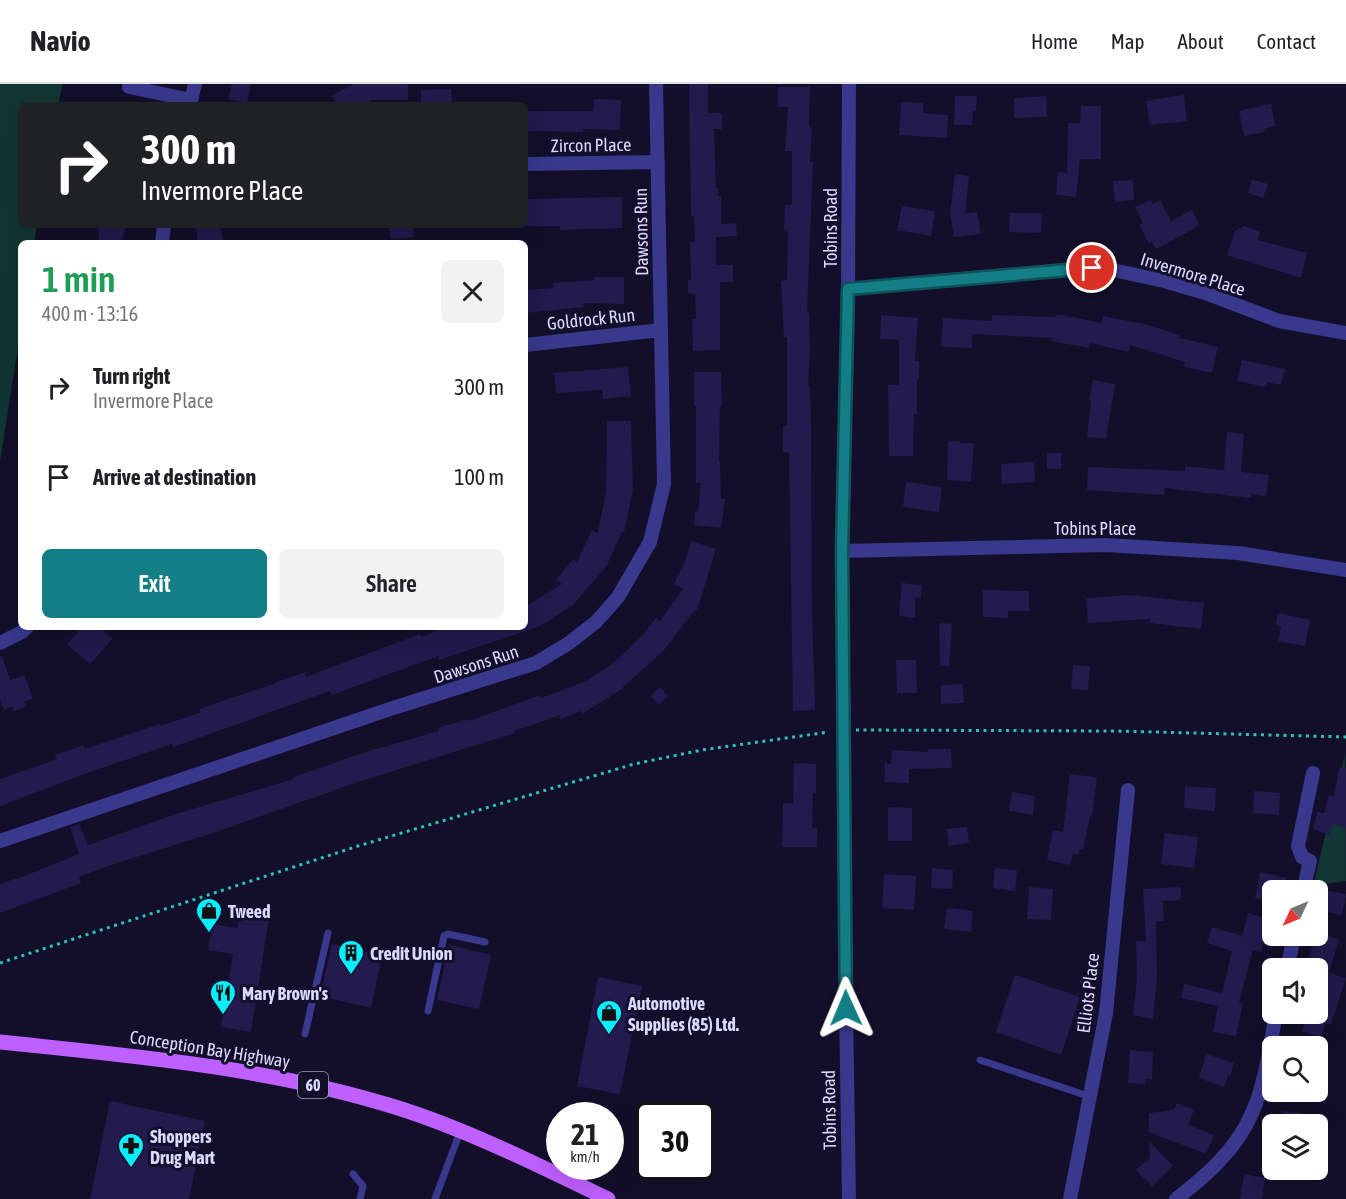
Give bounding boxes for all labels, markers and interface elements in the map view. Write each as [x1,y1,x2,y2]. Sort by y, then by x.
text: Navio [30,25,91,57]
text: Home [1031,29,1078,53]
text: Map [1111,29,1145,53]
text: About [1178,29,1224,53]
text: Contact [1257,29,1316,53]
text: 300 m [141,125,236,173]
icon: right [42,126,120,204]
street label: Zircon Place [550,134,632,156]
text: Invermore Place [141,175,303,206]
street label: Dawsons Run [630,188,652,276]
street label: Tobins Road [820,188,841,268]
pin [1066,242,1117,293]
street label: Invermore Place [1138,248,1248,300]
icon: arrive [1075,251,1108,284]
text: 1 min [42,258,116,300]
button: close [441,260,504,323]
text: 400 m · 13:16 [42,302,138,325]
street label: Goldrock Run [546,304,636,334]
text: Turn right [93,363,170,389]
icon: right [42,371,75,404]
text: 300 m [454,374,504,400]
text: Invermore Place [93,389,213,412]
icon: arrive [42,461,75,494]
text: Arrive at destination [93,464,256,490]
text: 100 m [454,464,504,490]
street label: Tobins Place [1054,518,1136,539]
button: Exit [42,549,267,618]
button: Share [279,549,504,618]
street label: Dawsons Run [431,640,521,688]
north arrow [1262,880,1328,946]
map controls [1262,880,1328,1180]
shop icon: Tweed [194,896,224,934]
place label: Tweed [228,901,270,922]
building icon: Credit Union [336,938,366,976]
place label: Credit Union [370,943,453,964]
street label: Elliots Place [1073,952,1103,1034]
button: sound [1262,958,1328,1024]
position arrow [814,976,878,1040]
restaurant icon: Mary Brown's [208,978,238,1016]
place label: Mary Brown's [242,983,329,1004]
place label: Automotive Supplies (85) Ltd. [627,993,739,1035]
shop icon: Automotive Supplies (85) Ltd. [594,998,624,1036]
street label: Conception Bay Highway [128,1026,292,1072]
button: search [1262,1036,1328,1102]
street label: Tobins Road [818,1070,840,1150]
road number: 60 [298,1072,328,1098]
speed limit sign: 30 [636,1102,714,1180]
button: layers [1262,1114,1328,1180]
text: 21 [571,1117,599,1151]
place label: Shoppers Drug Mart [150,1126,216,1168]
pharmacy icon: Shoppers Drug Mart [116,1131,146,1169]
text: km/h [570,1148,600,1165]

